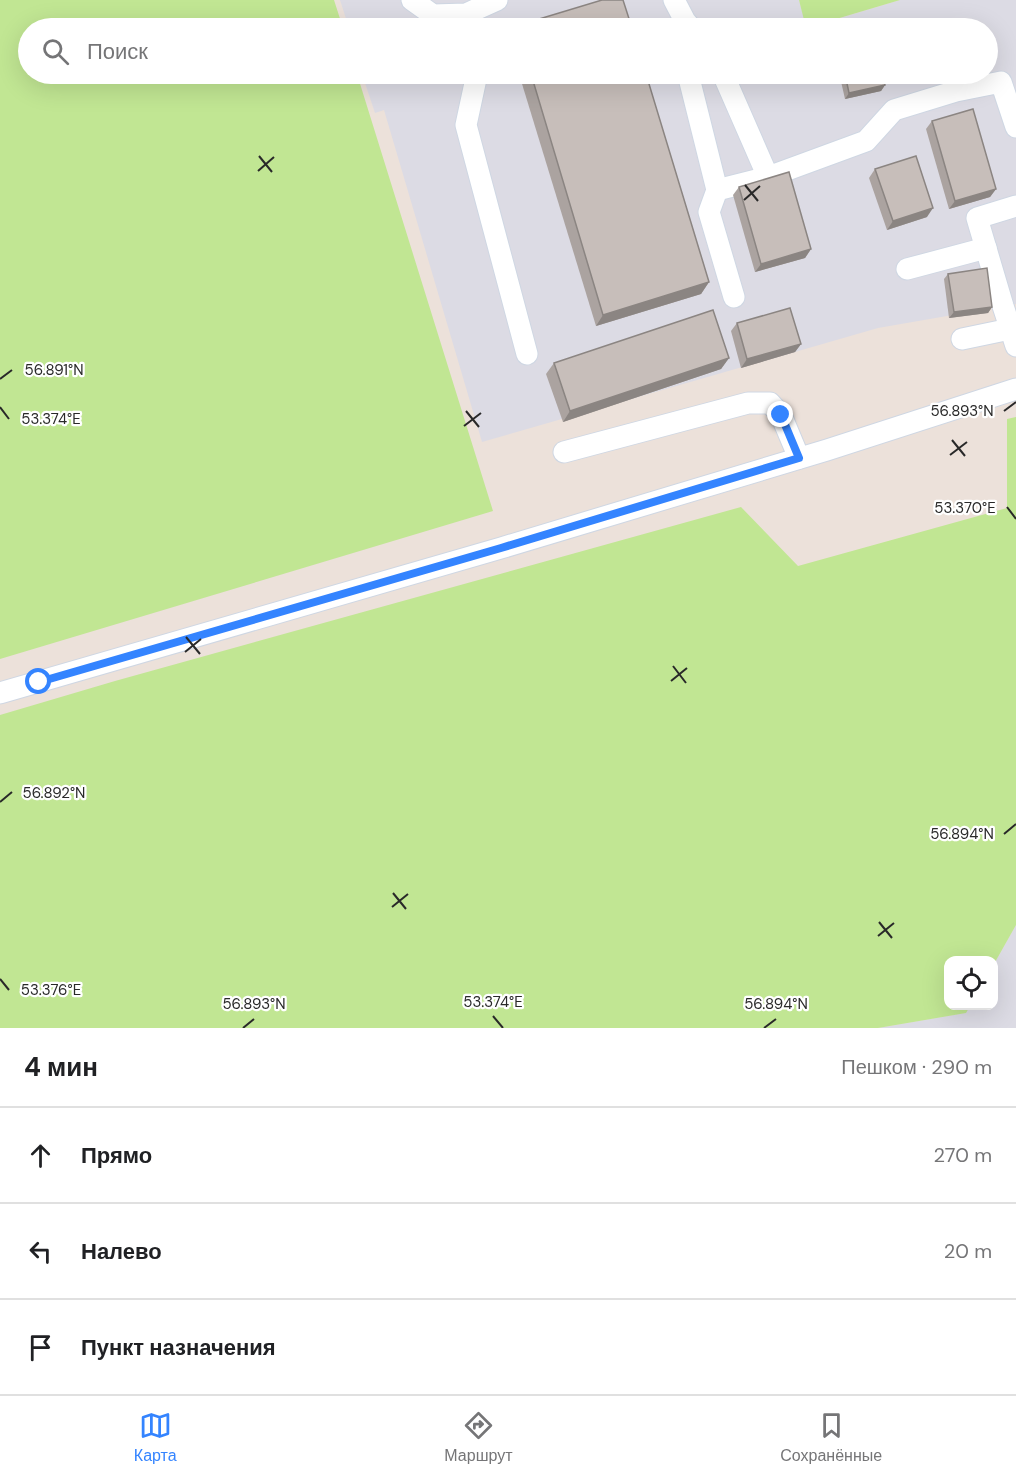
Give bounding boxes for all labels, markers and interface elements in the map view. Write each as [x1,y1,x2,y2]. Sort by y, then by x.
search box [18,18,998,84]
icon: search [39,35,72,68]
text: Поиск [87,37,148,66]
text: 56.891°N [25,360,84,380]
route end [767,401,793,427]
text: 56.893°N [930,401,994,421]
text: 53.374°E [21,409,81,429]
text: 53.370°E [934,498,996,518]
route start [25,668,51,694]
text: 56.892°N [23,783,85,803]
text: 56.894°N [930,824,994,844]
map controls [944,956,998,1010]
button: locate [944,956,998,1010]
text: 53.376°E [21,980,81,1000]
text: 53.374°E [463,992,523,1012]
text: 56.893°N [222,994,286,1014]
text: 56.894°N [744,994,808,1014]
text: 4 мин [24,1050,98,1084]
text: Пешком · 290 m [841,1054,992,1080]
icon: ahead [24,1139,57,1172]
text: Прямо [81,1141,152,1170]
text: 270 m [934,1142,992,1168]
icon: left [24,1235,57,1268]
text: Налево [81,1237,162,1266]
text: 20 m [944,1238,992,1264]
icon: arrive [24,1331,57,1364]
text: Пункт назначения [81,1333,276,1362]
tab: Карта [134,1409,177,1466]
tab: Маршрут [444,1409,513,1466]
tab: Сохранённые [780,1409,882,1466]

